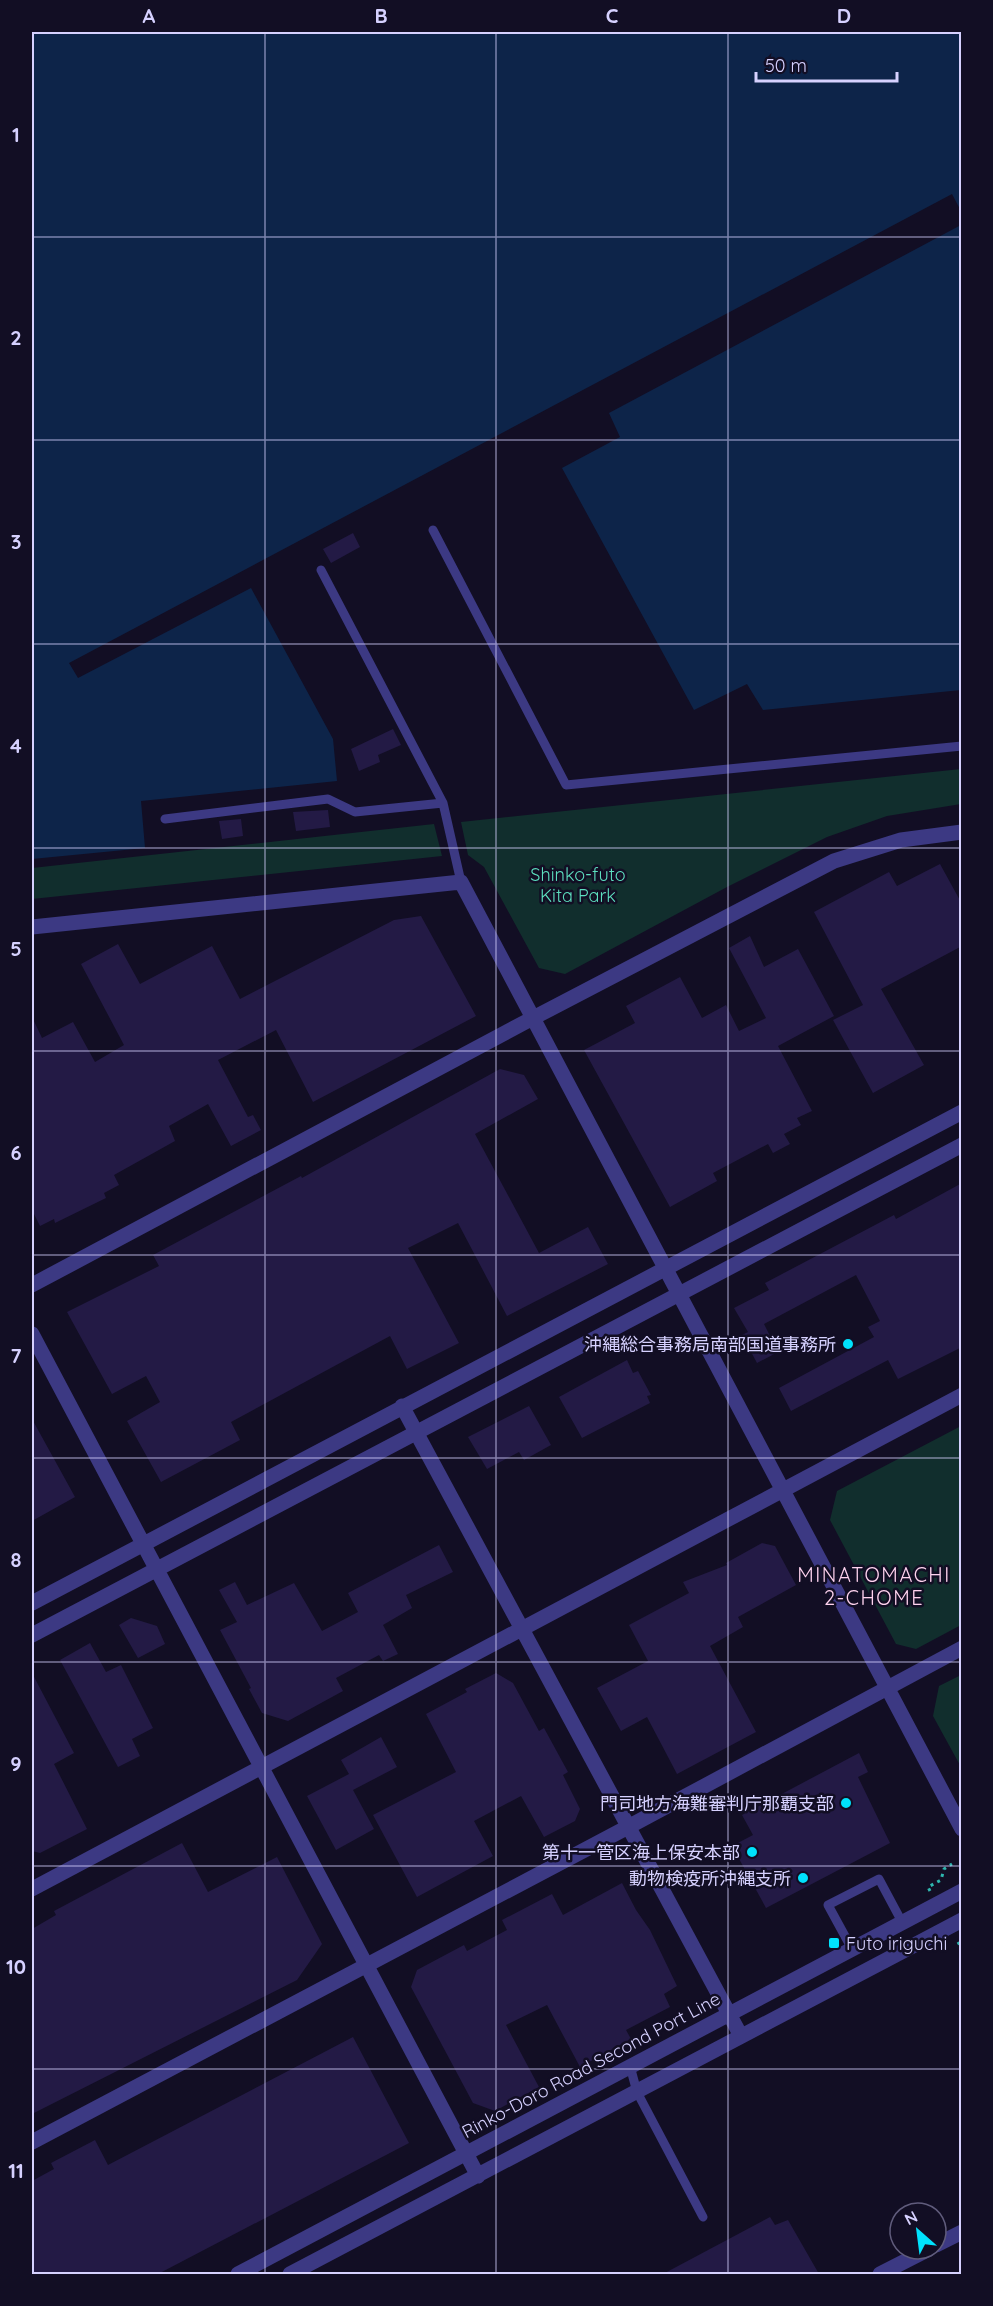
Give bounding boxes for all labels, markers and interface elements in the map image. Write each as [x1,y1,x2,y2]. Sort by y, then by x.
text: A [143,3,156,28]
text: B [374,3,388,28]
text: C [606,3,619,28]
text: D [837,3,851,28]
scale bar [756,45,897,83]
text: 50 m [765,54,807,77]
text: 1 [12,122,20,147]
text: 2 [10,325,22,350]
text: 3 [11,529,21,554]
text: 4 [10,733,22,758]
park label: Shinko-futo Kita Park [530,863,626,907]
text: 5 [10,936,22,961]
text: 6 [10,1140,22,1165]
place label: 沖縄総合事務局南部国道事務所 [584,1333,836,1356]
marker: 沖縄総合事務局南部国道事務所 [841,1337,855,1351]
text: 7 [11,1343,22,1368]
text: 8 [11,1547,22,1572]
district label: MINATOMACHI 2-CHOME [797,1562,951,1610]
text: 9 [10,1751,22,1776]
place label: 門司地方海難審判庁那覇支部 [600,1792,834,1815]
marker: 門司地方海難審判庁那覇支部 [839,1796,853,1810]
place label: 第十一管区海上保安本部 [542,1841,740,1864]
marker: 第十一管区海上保安本部 [745,1845,759,1859]
place label: 動物検疫所沖縄支所 [629,1867,791,1890]
marker: 動物検疫所沖縄支所 [796,1871,810,1885]
place label: Futo iriguchi [846,1932,947,1955]
marker: Futo iriguchi [827,1936,841,1950]
text: 10 [6,1954,26,1979]
street label: Rinko-Doro Road Second Port Line [458,1987,724,2143]
text: 11 [8,2158,24,2183]
north arrow [888,2201,948,2261]
text: N [901,2206,921,2229]

